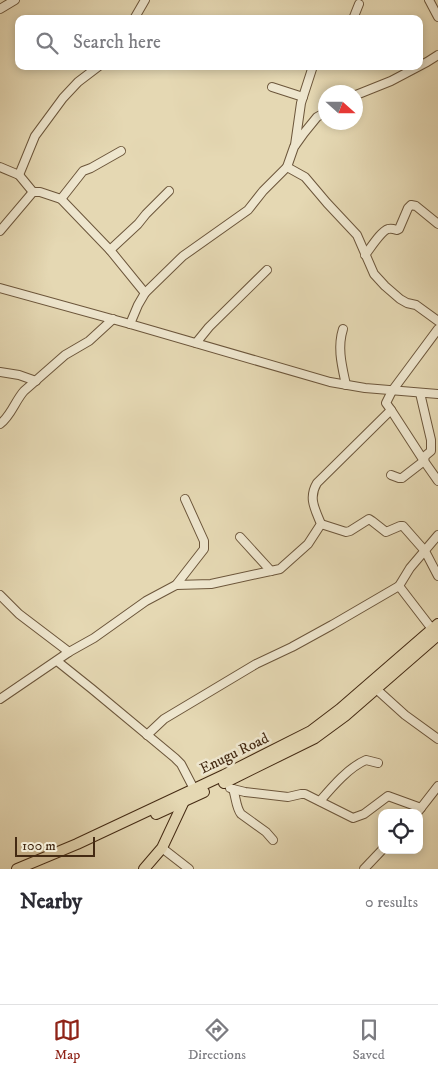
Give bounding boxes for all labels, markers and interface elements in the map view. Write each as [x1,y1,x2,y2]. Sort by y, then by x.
search box [15,15,423,70]
icon: search [33,29,61,57]
text: Search here [73,31,161,54]
north arrow [318,85,363,130]
street label: Enugu Road [197,728,272,778]
map controls [378,809,423,854]
button: locate [378,809,423,854]
scale bar [15,834,95,857]
text: 100 m [22,837,56,855]
text: Nearby [20,889,82,915]
text: 0 results [365,892,418,912]
tab: Map [53,1016,81,1064]
tab: Directions [188,1016,246,1064]
tab: Saved [353,1016,385,1064]

